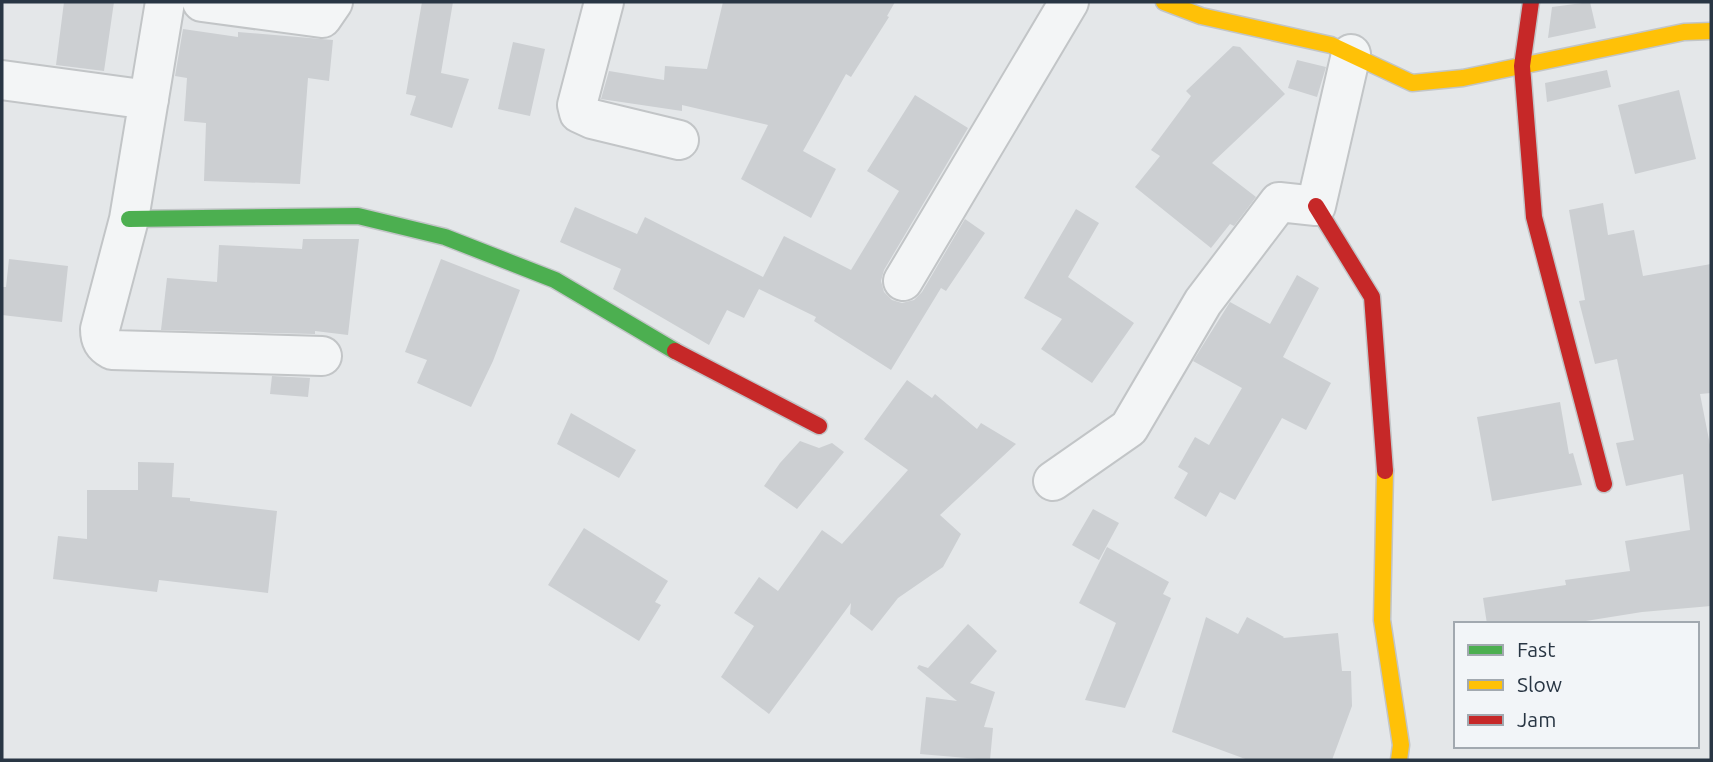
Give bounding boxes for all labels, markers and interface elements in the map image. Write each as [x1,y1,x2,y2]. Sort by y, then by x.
legend [1454,622,1699,748]
text: Fast [1517,637,1555,661]
text: Slow [1517,672,1562,696]
text: Jam [1517,707,1556,731]

